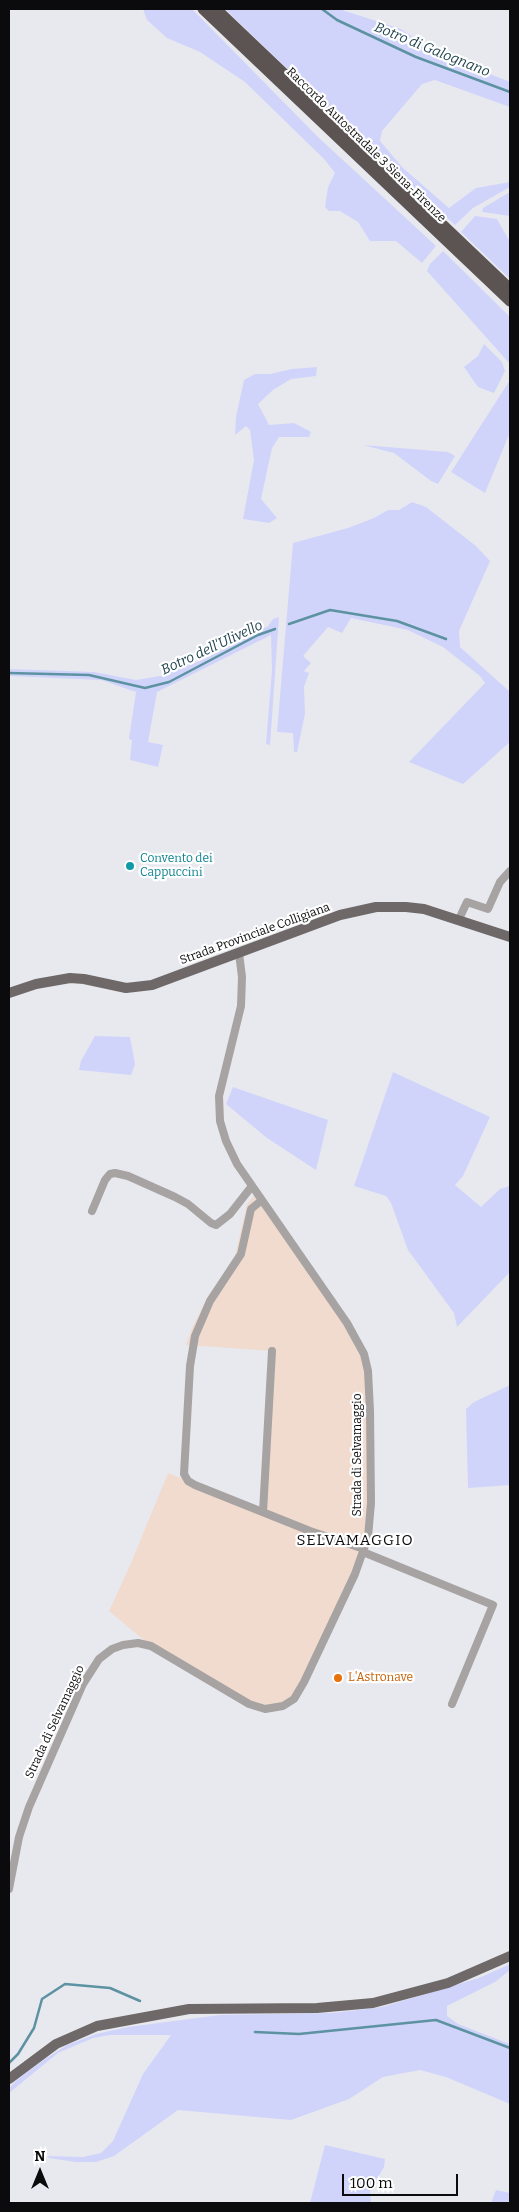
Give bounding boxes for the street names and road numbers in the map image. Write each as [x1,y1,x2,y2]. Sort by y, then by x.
street label: Raccordo Autostradale 3 Siena-Firenze [283,65,449,225]
street label: Strada Provinciale Colligiana [178,900,332,968]
street label: Strada di Selvamaggio [351,1393,365,1517]
street label: Strada di Selvamaggio [22,1663,88,1781]

